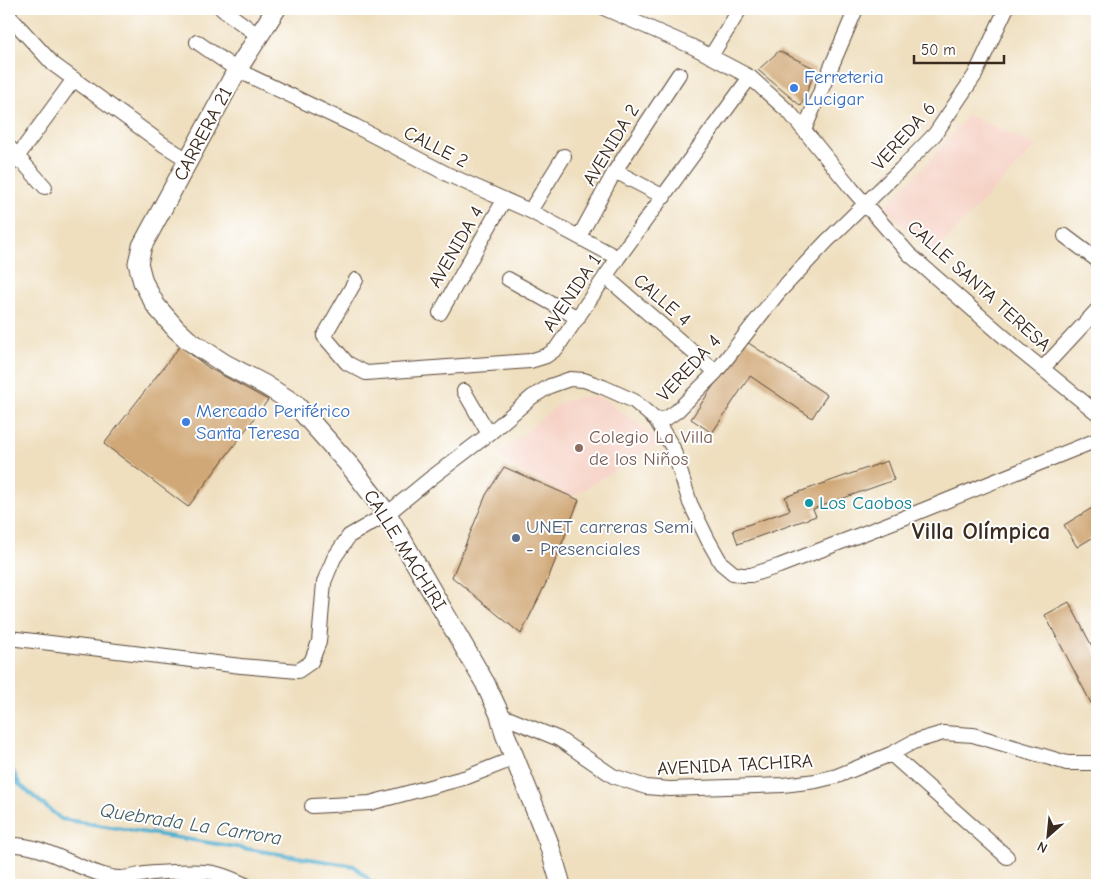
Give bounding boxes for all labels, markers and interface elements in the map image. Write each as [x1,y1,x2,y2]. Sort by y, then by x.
scale bar [914,32,1004,64]
text: 50 m [921,41,956,59]
place label: Ferreteria Lucigar [804,66,884,110]
marker: Ferreteria Lucigar [788,82,800,94]
street label: CARRERA 21 [169,83,237,185]
street label: VEREDA 6 [868,97,940,175]
street label: AVENIDA 2 [578,100,644,190]
street label: CALLE 2 [400,121,472,173]
street label: AVENIDA 4 [424,202,488,292]
street label: CALLE SANTA TERESA [903,216,1055,356]
street label: AVENIDA 1 [538,250,606,336]
street label: CALLE 4 [629,269,695,331]
street label: VEREDA 4 [653,330,725,406]
place label: Mercado Periférico Santa Teresa [196,400,350,444]
marker: Mercado Periférico Santa Teresa [180,416,192,428]
place label: Colegio La Villa de los Niños [589,426,713,470]
marker: Colegio La Villa de los Niños [573,442,585,454]
street label: CALLE MACHIRI [359,486,451,614]
place label: Los Caobos [819,492,912,514]
marker: Los Caobos [803,497,815,509]
place label: UNET carreras Semi - Presenciales [526,516,694,560]
district label: Villa Olímpica [912,517,1050,545]
marker: UNET carreras Semi - Presenciales [510,532,522,544]
street label: AVENIDA TACHIRA [657,750,813,780]
water label: Quebrada La Carrora [99,798,283,850]
north arrow [1024,812,1074,862]
text: N [1034,837,1050,857]

